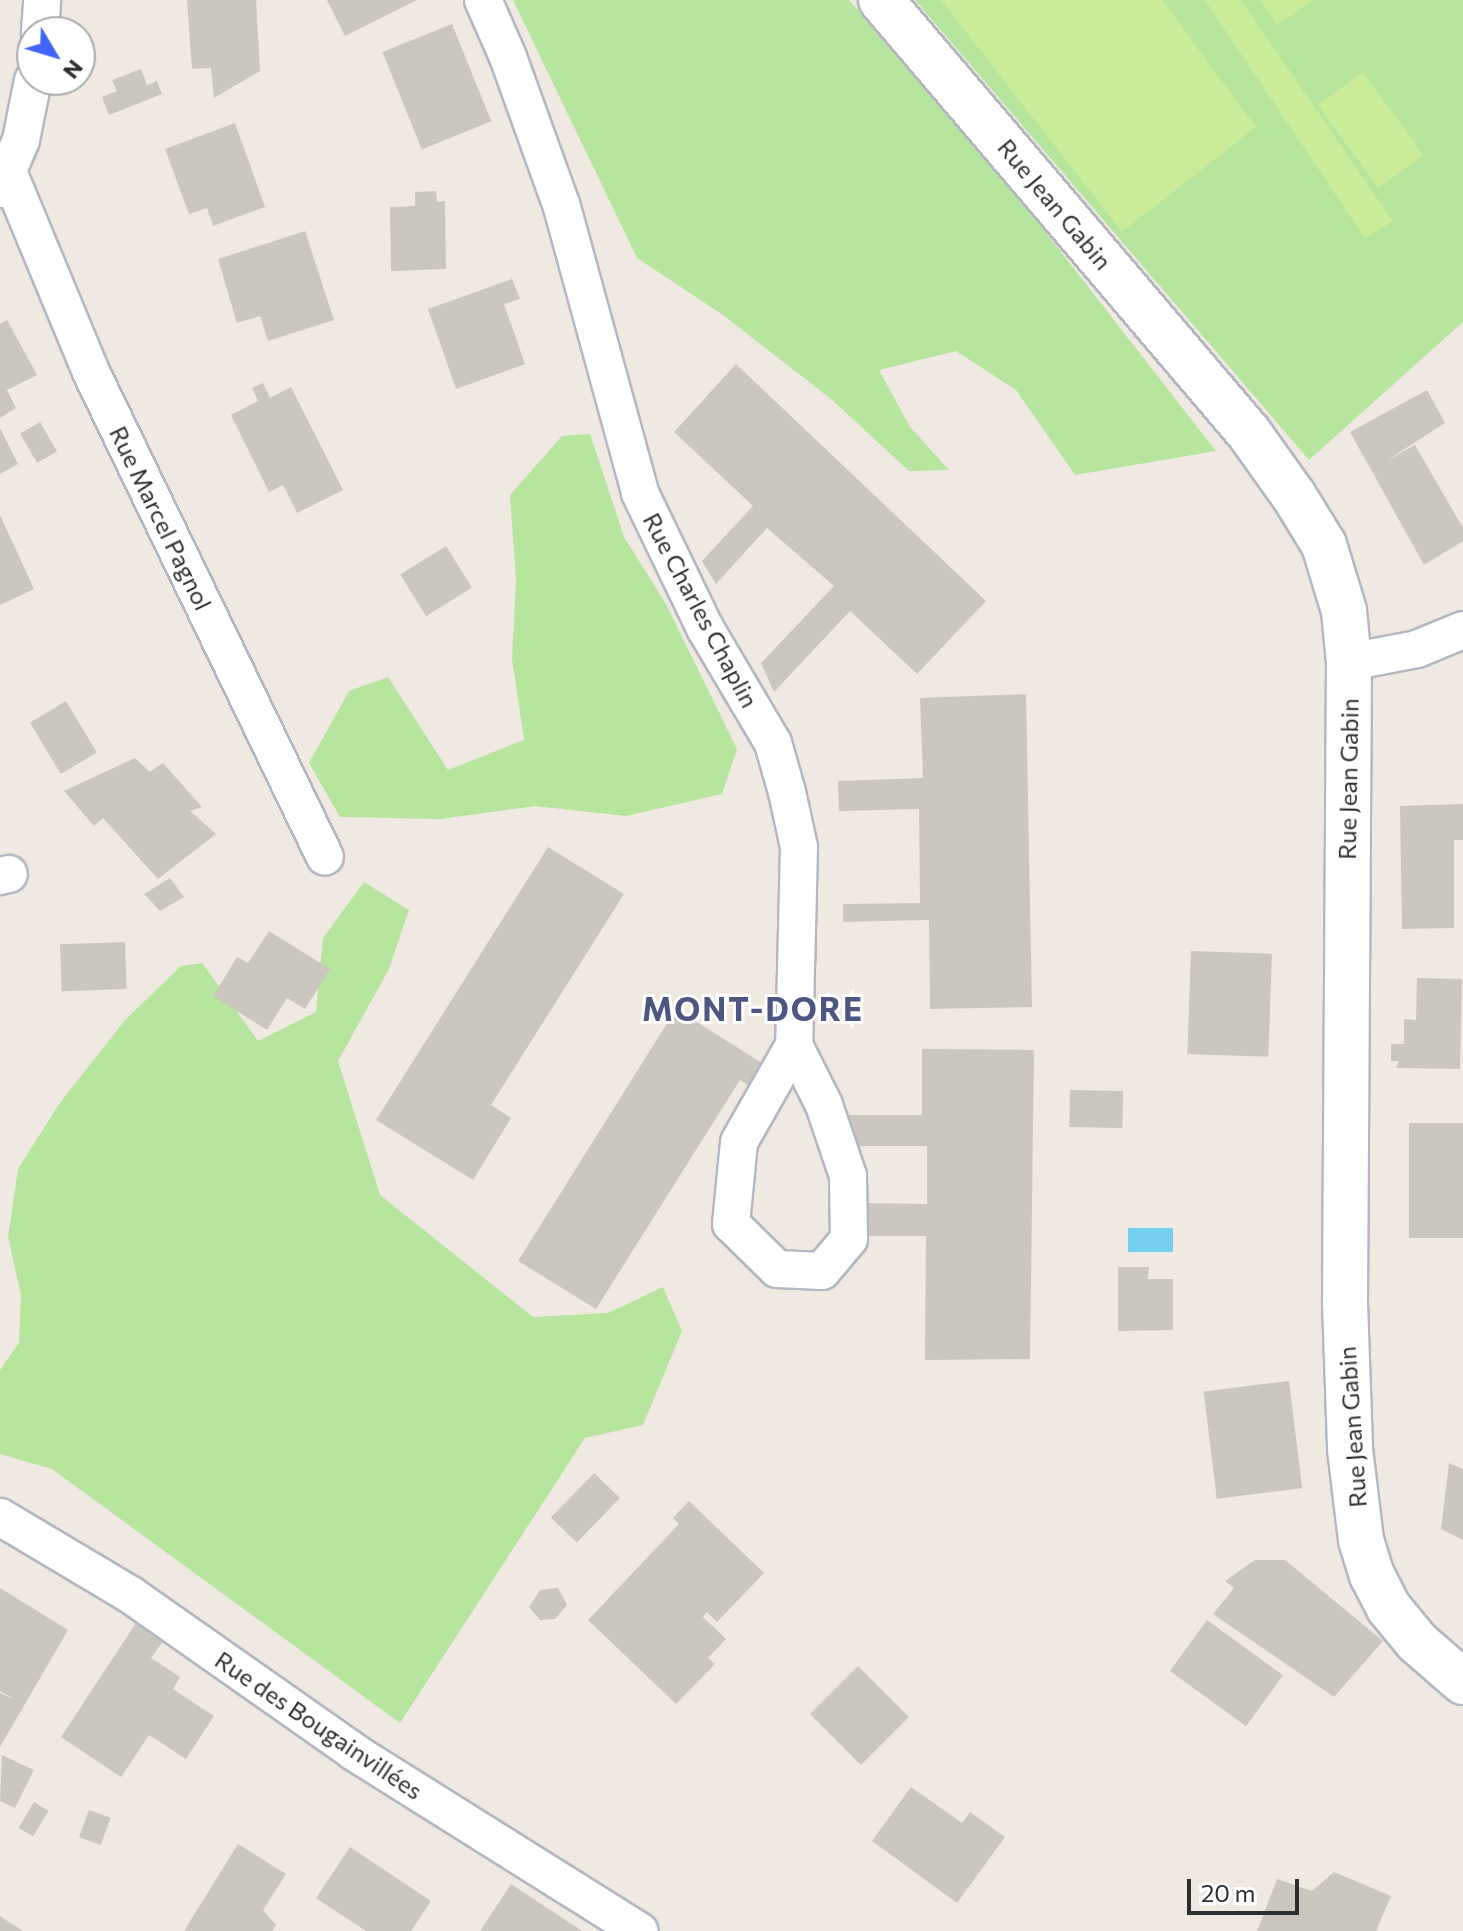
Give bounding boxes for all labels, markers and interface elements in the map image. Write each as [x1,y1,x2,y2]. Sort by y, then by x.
north arrow [16,16,96,96]
text: N [58,55,89,85]
street label: Rue Jean Gabin [992,133,1118,275]
street label: Rue Marcel Pagnol [104,421,218,615]
street label: Rue Charles Chaplin [638,508,764,712]
street label: Rue Jean Gabin [1332,698,1364,860]
district label: MONT-DORE [642,989,864,1027]
street label: Rue Jean Gabin [1332,1345,1372,1509]
street label: Rue des Bougainvillées [210,1645,428,1805]
scale bar [1191,1863,1303,1913]
text: 20 m [1201,1878,1255,1907]

